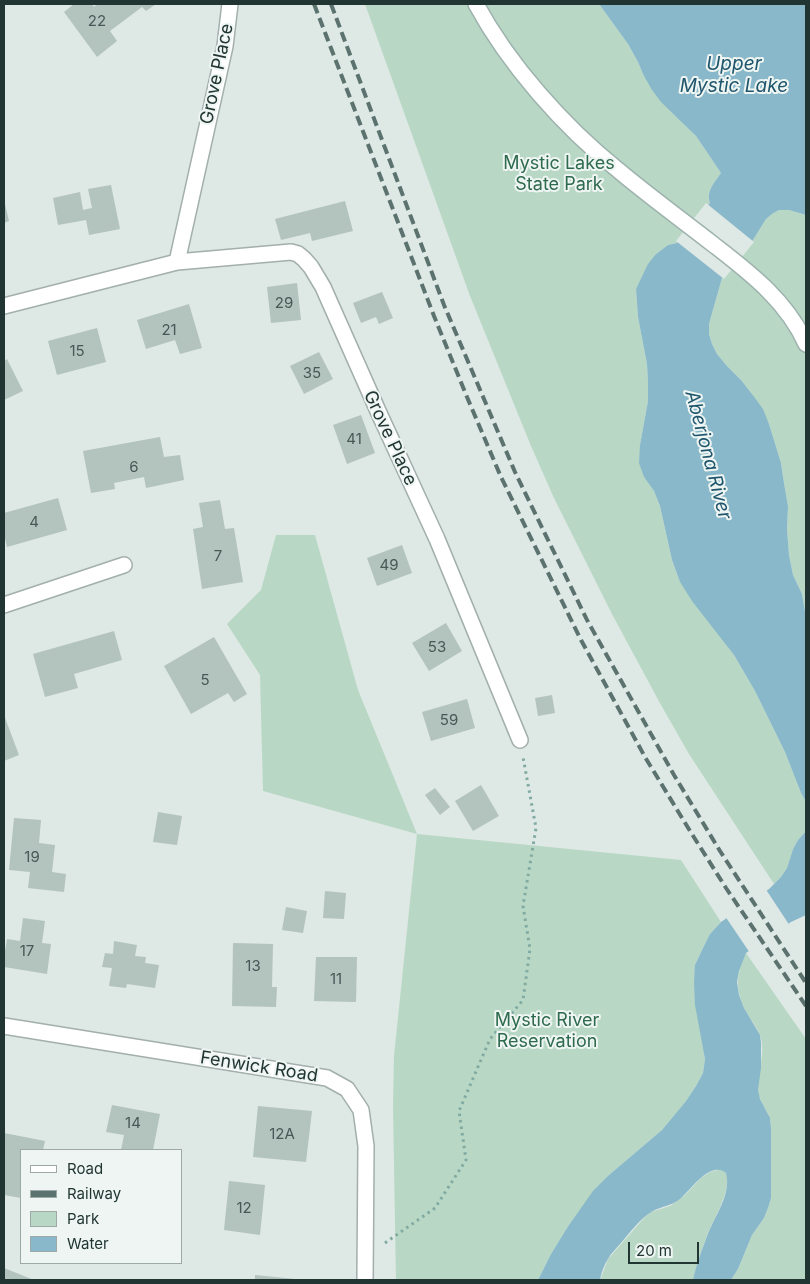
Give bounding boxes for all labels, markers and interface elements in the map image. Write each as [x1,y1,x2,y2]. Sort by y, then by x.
house number: 22 [88,12,106,30]
street label: Grove Place [196,22,238,126]
water label: Upper Mystic Lake [680,53,788,97]
park label: Mystic Lakes State Park [503,153,615,195]
house number: 29 [275,294,293,312]
house number: 21 [161,321,177,339]
house number: 15 [69,342,85,360]
house number: 35 [303,364,321,382]
street label: Grove Place [359,387,421,489]
water label: Aberjona River [680,388,736,522]
house number: 41 [346,430,362,448]
house number: 6 [129,458,139,476]
house number: 4 [29,513,39,531]
house number: 7 [214,547,222,565]
house number: 49 [380,556,398,574]
house number: 53 [428,638,446,656]
house number: 5 [200,671,210,689]
house number: 59 [440,711,458,729]
house number: 19 [24,848,40,866]
house number: 17 [20,942,34,960]
house number: 13 [245,957,261,975]
house number: 11 [330,970,342,988]
park label: Mystic River Reservation [495,1010,599,1052]
street label: Fenwick Road [199,1047,319,1087]
house number: 14 [125,1114,141,1132]
house number: 12A [269,1125,295,1143]
legend [20,1149,182,1264]
text: Road [67,1159,103,1178]
text: Railway [67,1184,121,1203]
house number: 12 [236,1199,252,1217]
text: Park [67,1209,99,1228]
scale bar [630,1232,701,1264]
text: Water [67,1234,109,1253]
text: 20 m [636,1241,672,1260]

